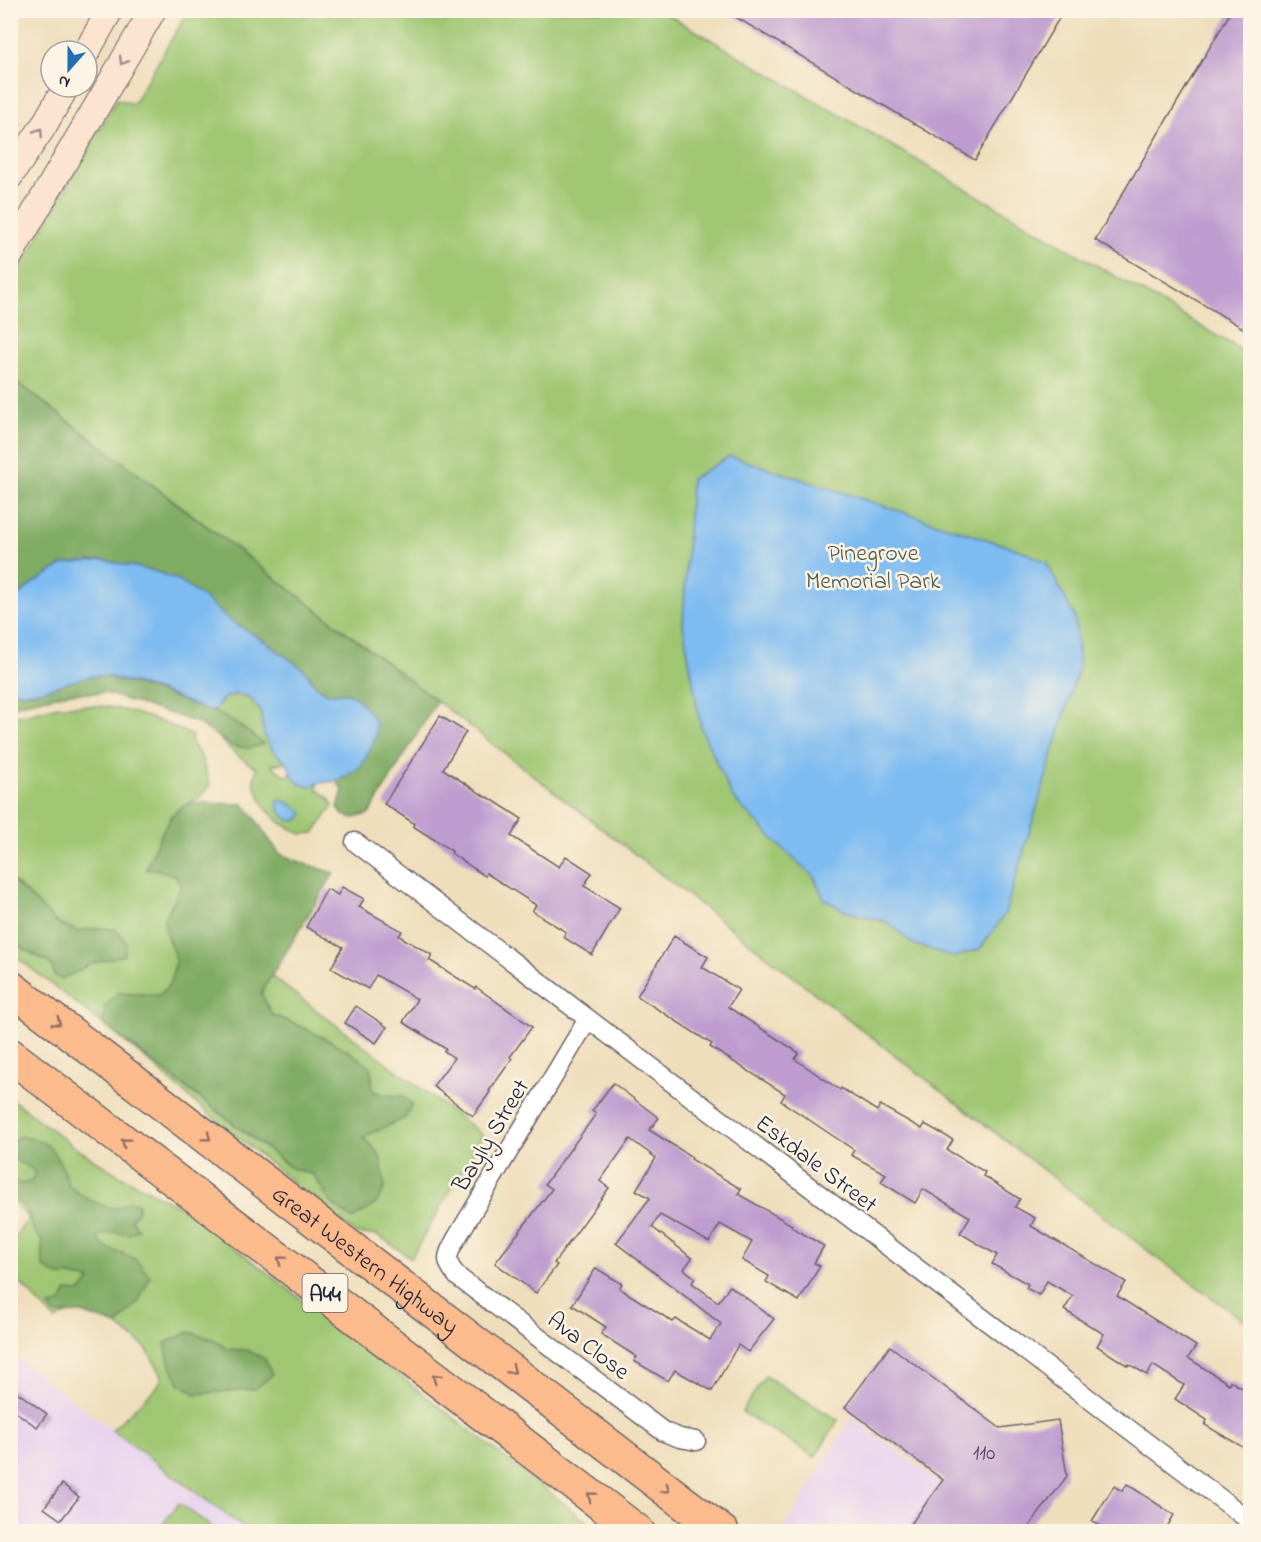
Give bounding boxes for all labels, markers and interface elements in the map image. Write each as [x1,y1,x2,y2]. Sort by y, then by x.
north arrow [39,39,99,99]
one-way arrow [119,55,131,65]
text: N [55,68,74,94]
one-way arrow [32,128,43,139]
park label: Pinegrove Memorial Park [806,537,941,600]
one-way arrow [50,1015,61,1026]
street label: Bayly Street [444,1073,541,1201]
street label: Eskdale Street [747,1107,884,1223]
one-way arrow [200,1130,211,1141]
one-way arrow [121,1138,132,1149]
street label: Great Western Highway [263,1178,465,1345]
one-way arrow [277,1256,288,1267]
road number: A44 [302,1274,348,1312]
street label: Ava Close [539,1304,636,1390]
one-way arrow [505,1363,516,1374]
one-way arrow [432,1374,443,1385]
house number: 110 [973,1439,995,1469]
one-way arrow [660,1481,671,1492]
one-way arrow [587,1492,598,1503]

